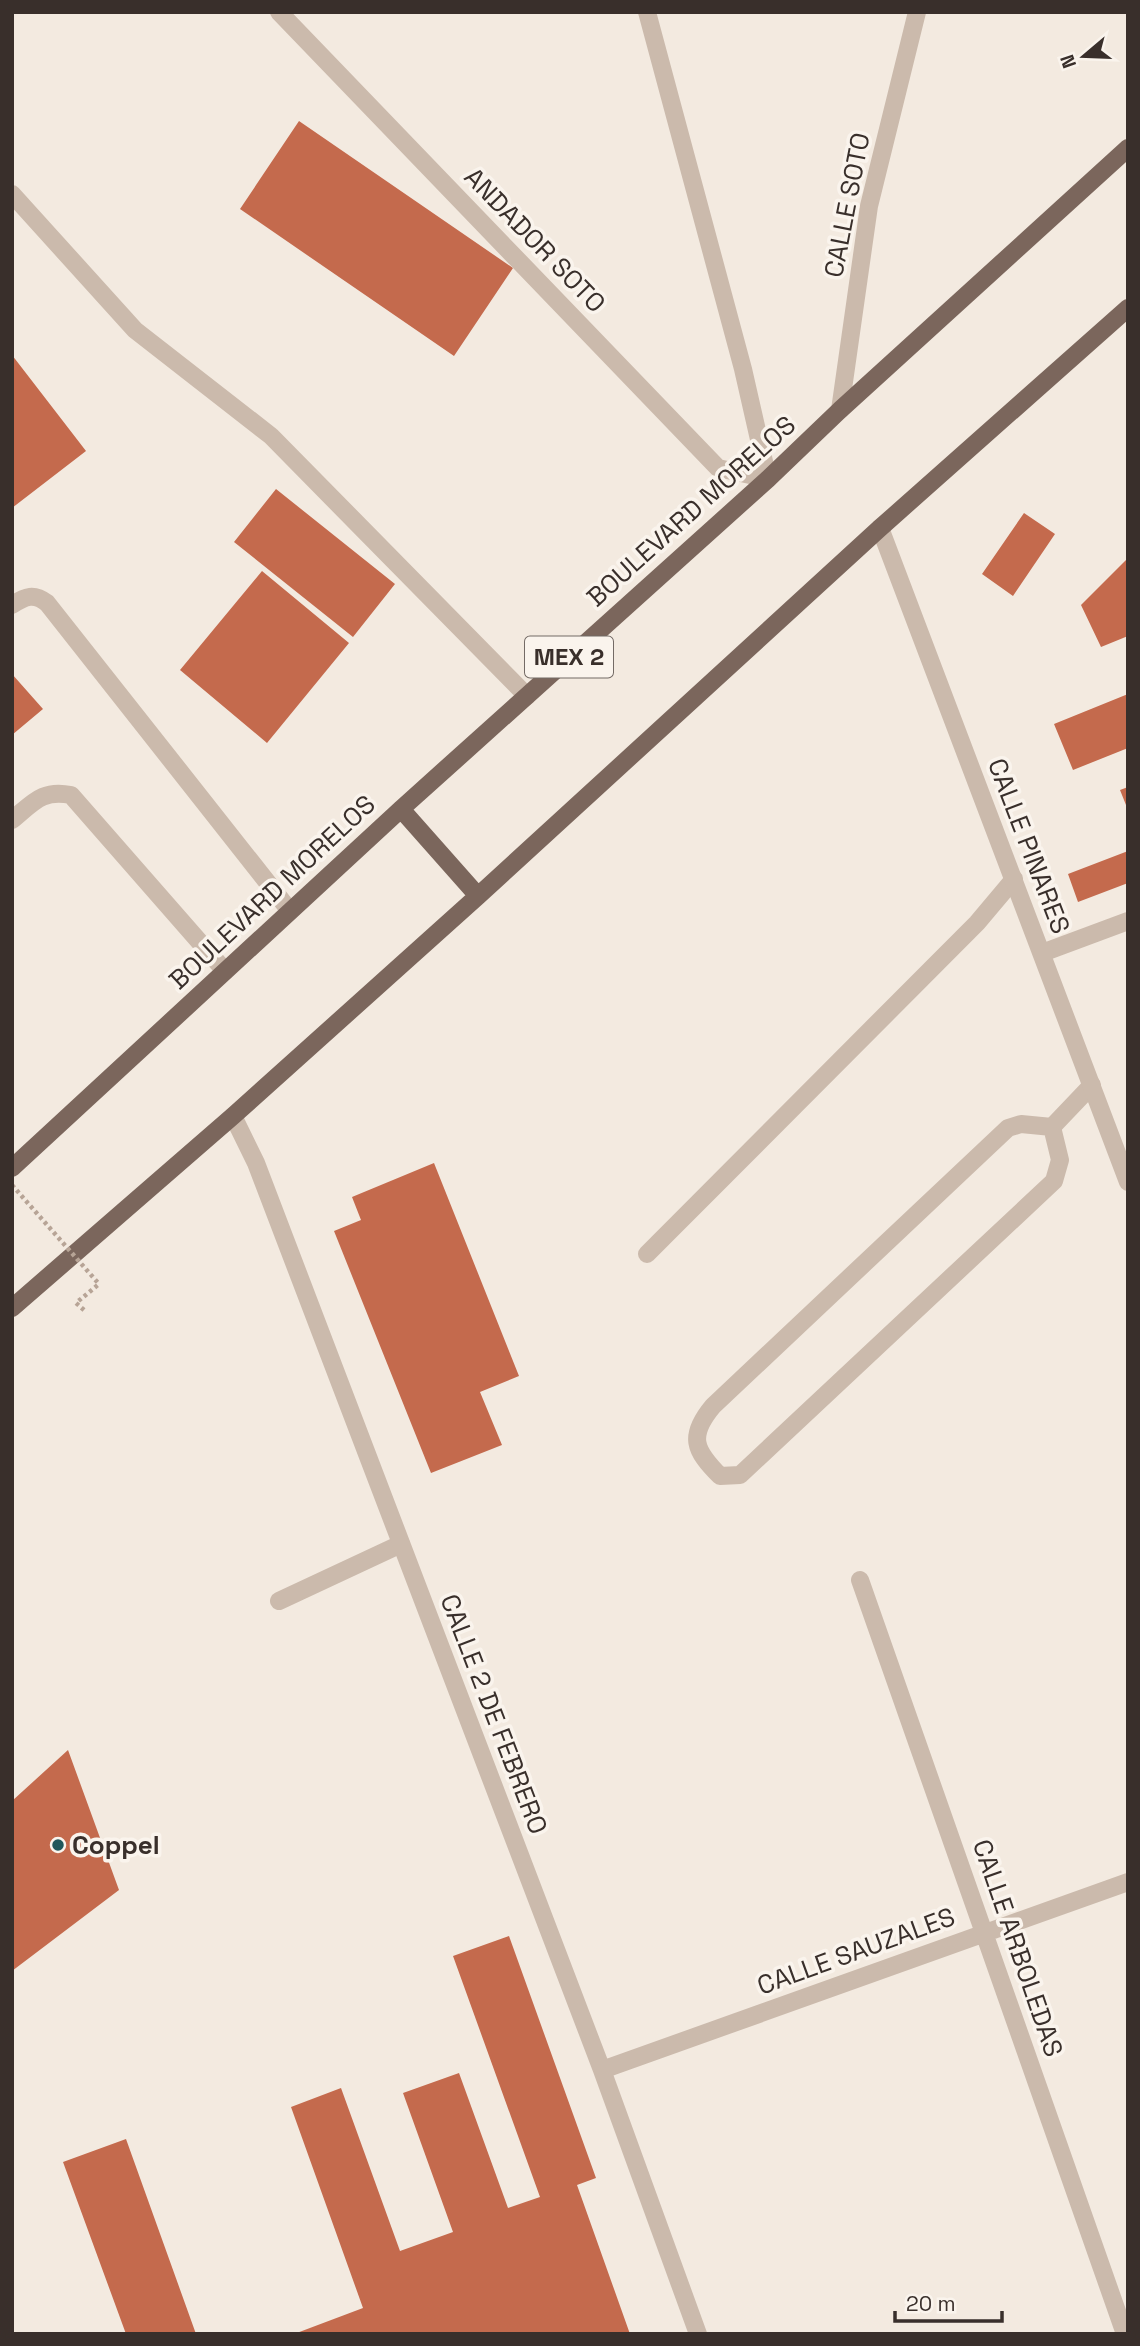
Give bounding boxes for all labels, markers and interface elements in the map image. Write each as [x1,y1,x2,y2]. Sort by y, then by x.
north arrow [1049,21,1119,91]
text: N [1055,51,1082,71]
street label: CALLE SOTO [816,130,878,280]
street label: ANDADOR SOTO [457,160,613,320]
street label: BOULEVARD MORELOS [579,408,803,614]
road number: MEX 2 [525,636,613,678]
street label: CALLE PINARES [980,753,1078,939]
street label: BOULEVARD MORELOS [162,787,382,997]
street label: CALLE 2 DE FEBRERO [433,1589,555,1839]
place label: Coppel [72,1828,160,1862]
street label: CALLE ARBOLEDAS [965,1835,1071,2061]
marker: Coppel [50,1837,66,1853]
street label: CALLE SAUZALES [752,1899,960,2003]
scale bar [895,2280,1002,2324]
text: 20 m [906,2290,956,2317]

